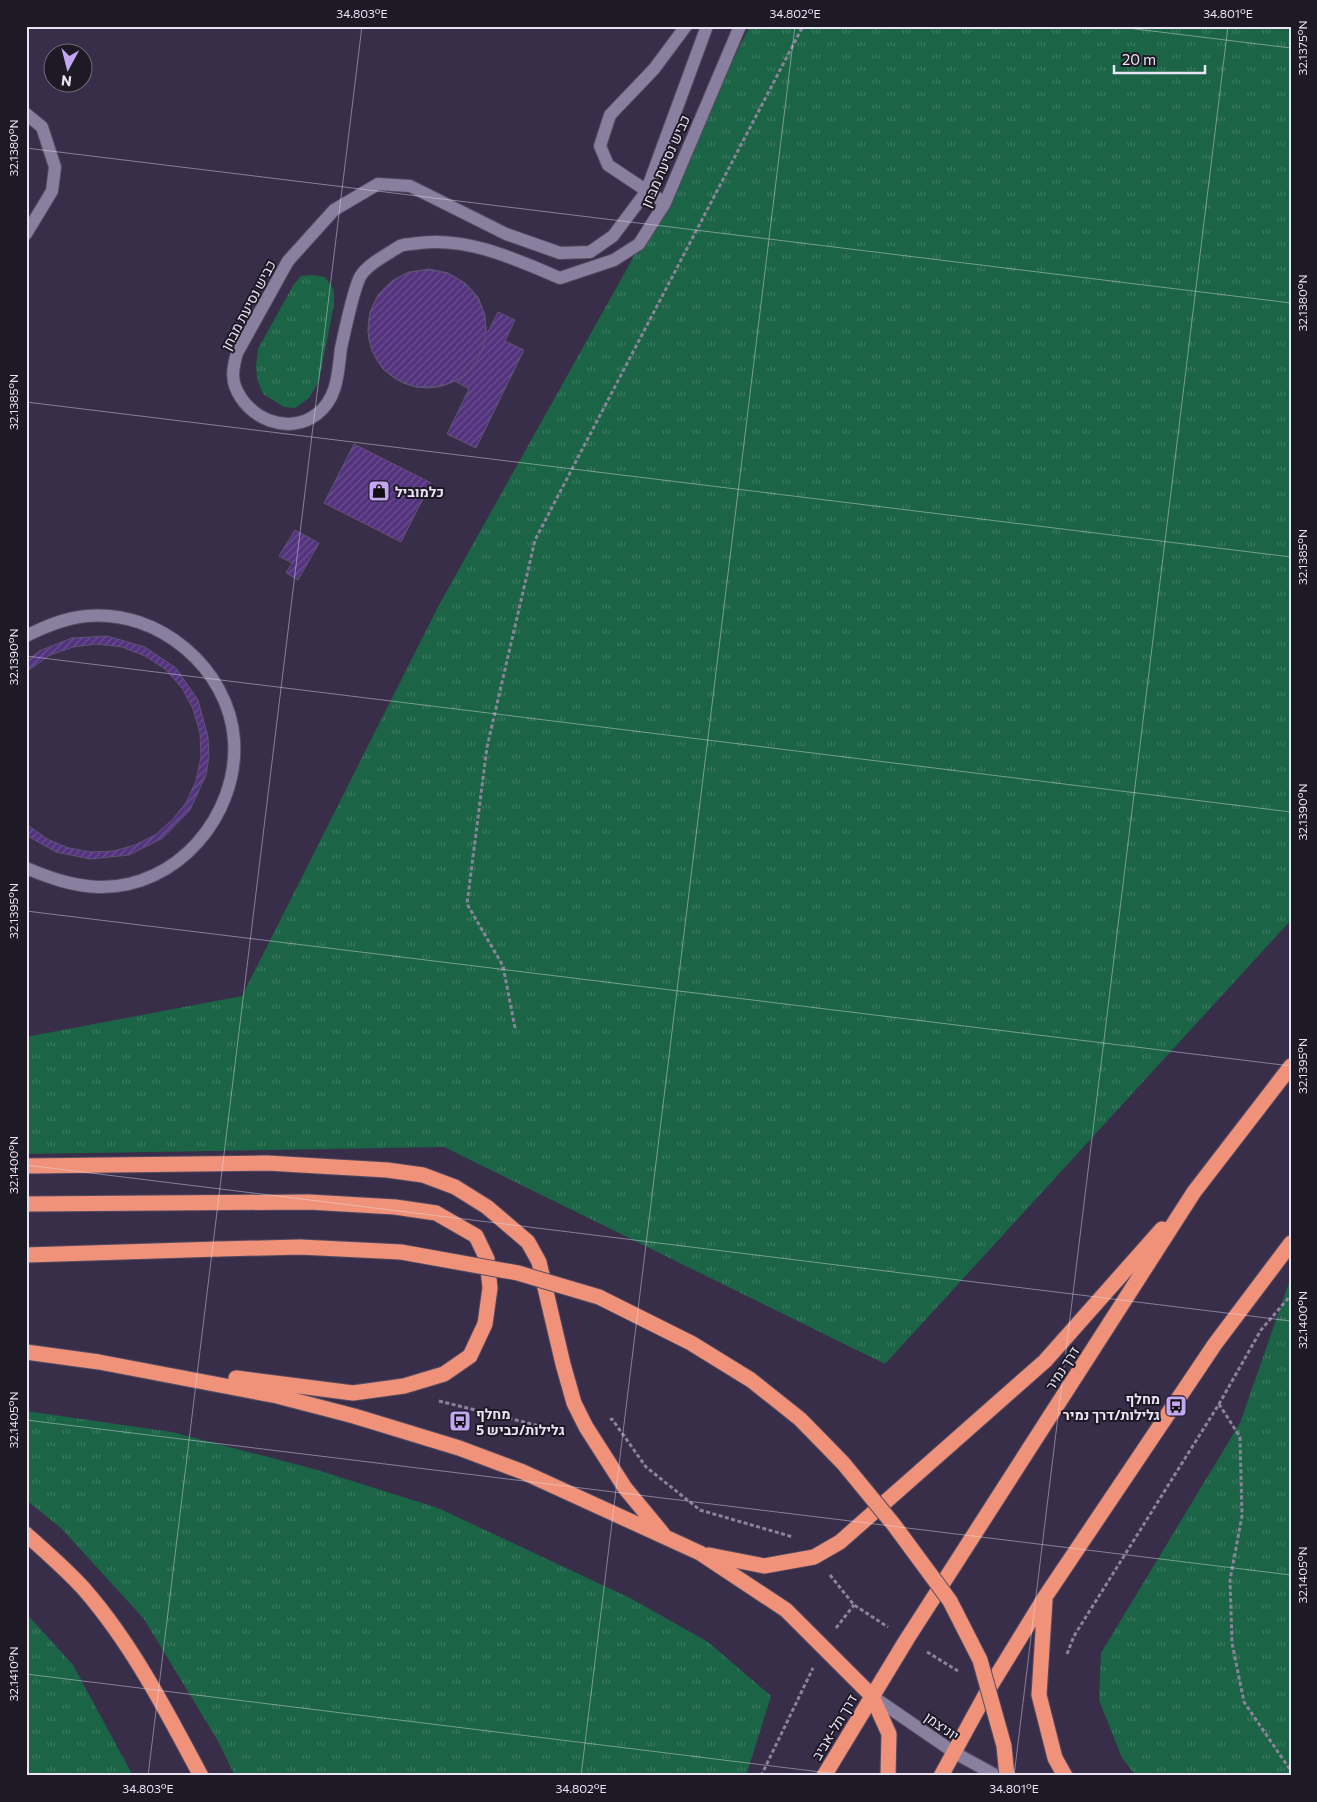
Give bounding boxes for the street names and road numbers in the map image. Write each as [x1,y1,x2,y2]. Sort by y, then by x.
street label: כביש נסיעת מבחן [637,112,693,210]
street label: כביש נסיעת מבחן [217,257,279,353]
street label: דרך נמיר [1042,1343,1082,1393]
street label: דרך תל-אביב [808,1691,860,1763]
street label: יוניצמן [921,1708,963,1744]

